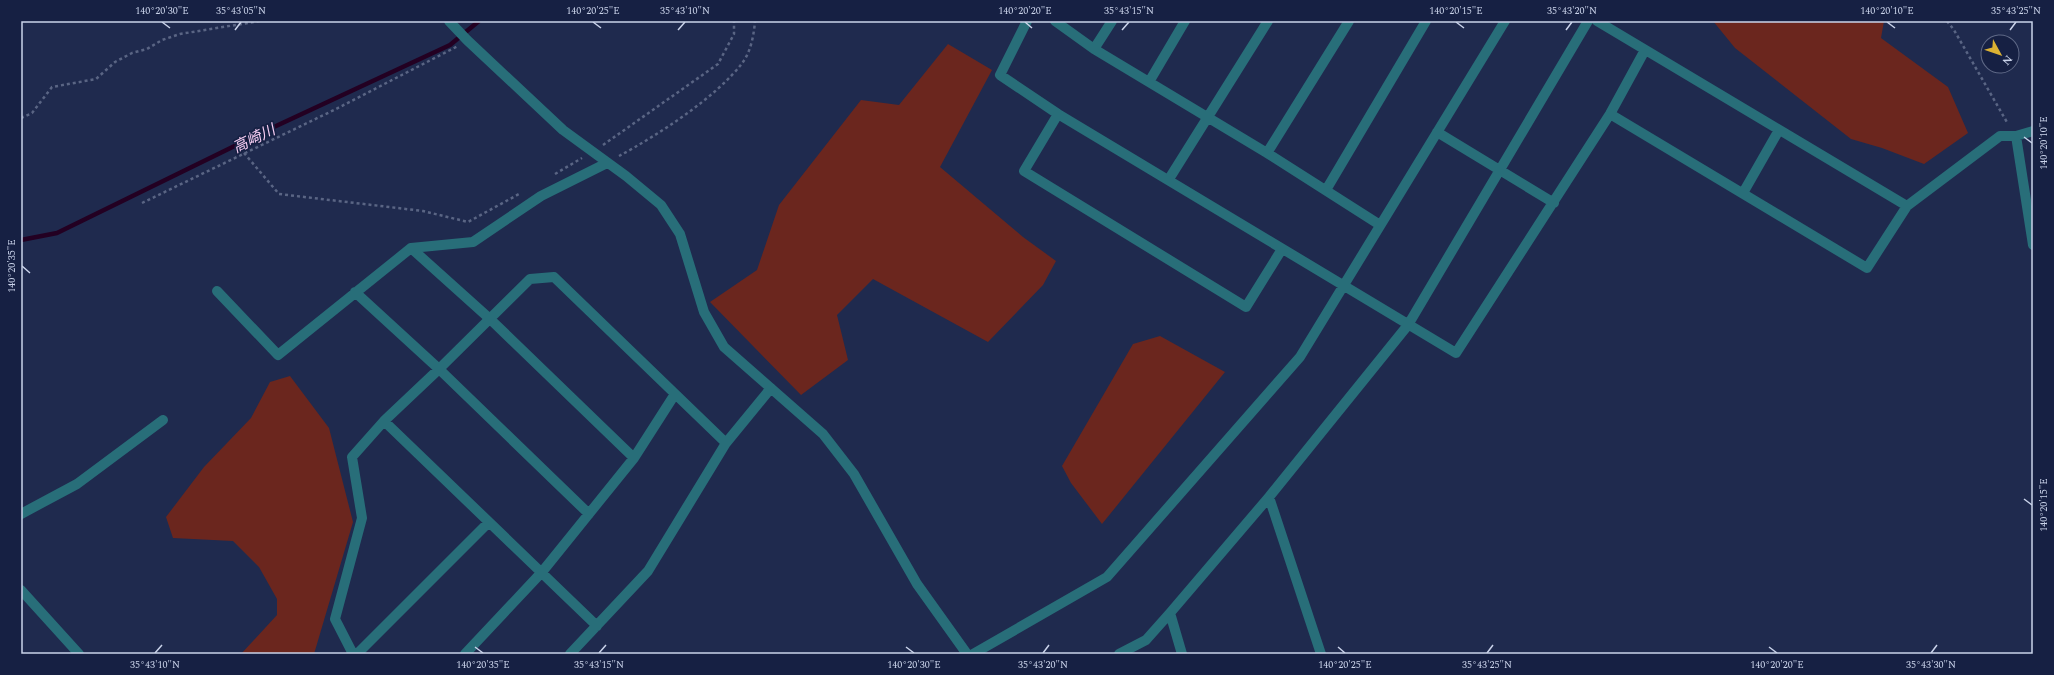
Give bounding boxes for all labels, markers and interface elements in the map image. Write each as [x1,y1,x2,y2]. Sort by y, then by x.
text: 140°20'30"E [135,3,189,19]
text: 35°43'05"N [216,3,266,19]
text: 140°20'25"E [566,3,620,19]
text: 35°43'10"N [660,3,710,19]
text: 140°20'20"E [998,3,1052,19]
text: 35°43'15"N [1104,3,1154,19]
text: 140°20'15"E [1429,3,1483,19]
text: 35°43'20"N [1547,3,1597,19]
text: 140°20'10"E [1860,3,1914,19]
text: 35°43'25"N [1991,3,2041,19]
north arrow [1980,34,2020,74]
text: N [1998,51,2017,69]
text: 140°20'10"E [2036,116,2052,170]
water label: 高崎川 [229,118,281,159]
text: 140°20'35"E [4,239,20,293]
text: 140°20'15"E [2036,478,2052,532]
text: 35°43'10"N [130,657,180,673]
text: 140°20'35"E [456,657,510,673]
text: 35°43'15"N [574,657,624,673]
text: 140°20'30"E [887,657,941,673]
text: 35°43'20"N [1018,657,1068,673]
text: 140°20'25"E [1318,657,1372,673]
text: 35°43'25"N [1462,657,1512,673]
text: 140°20'20"E [1750,657,1804,673]
text: 35°43'30"N [1906,657,1956,673]

